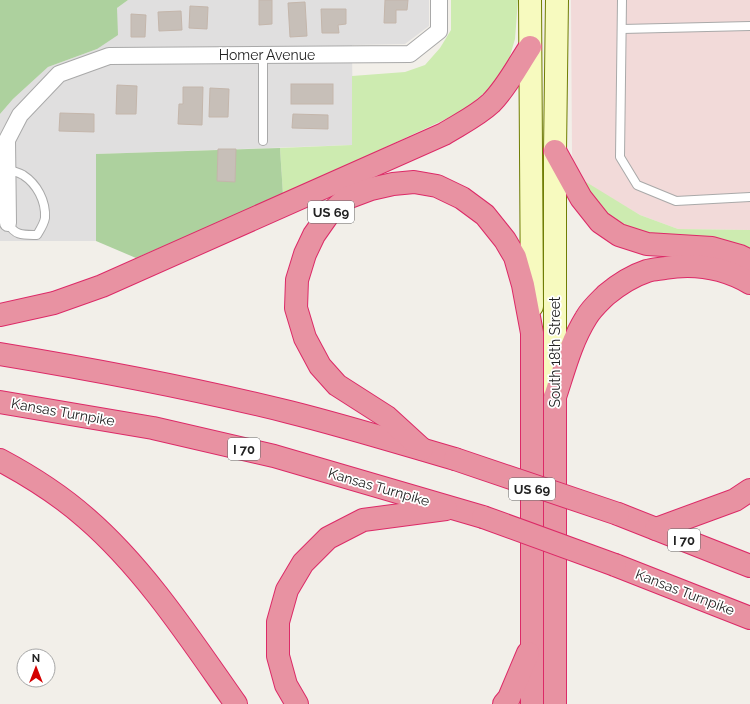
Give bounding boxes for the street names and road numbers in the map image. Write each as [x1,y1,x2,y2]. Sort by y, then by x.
street label: Homer Avenue [219,47,315,63]
road number: US 69 [308,201,354,223]
street label: South 18th Street [547,296,563,408]
street label: Kansas Turnpike [10,395,116,429]
road number: I 70 [228,438,260,460]
street label: Kansas Turnpike [326,465,432,509]
road number: US 69 [509,478,555,500]
road number: I 70 [668,529,700,551]
street label: Kansas Turnpike [633,566,737,618]

